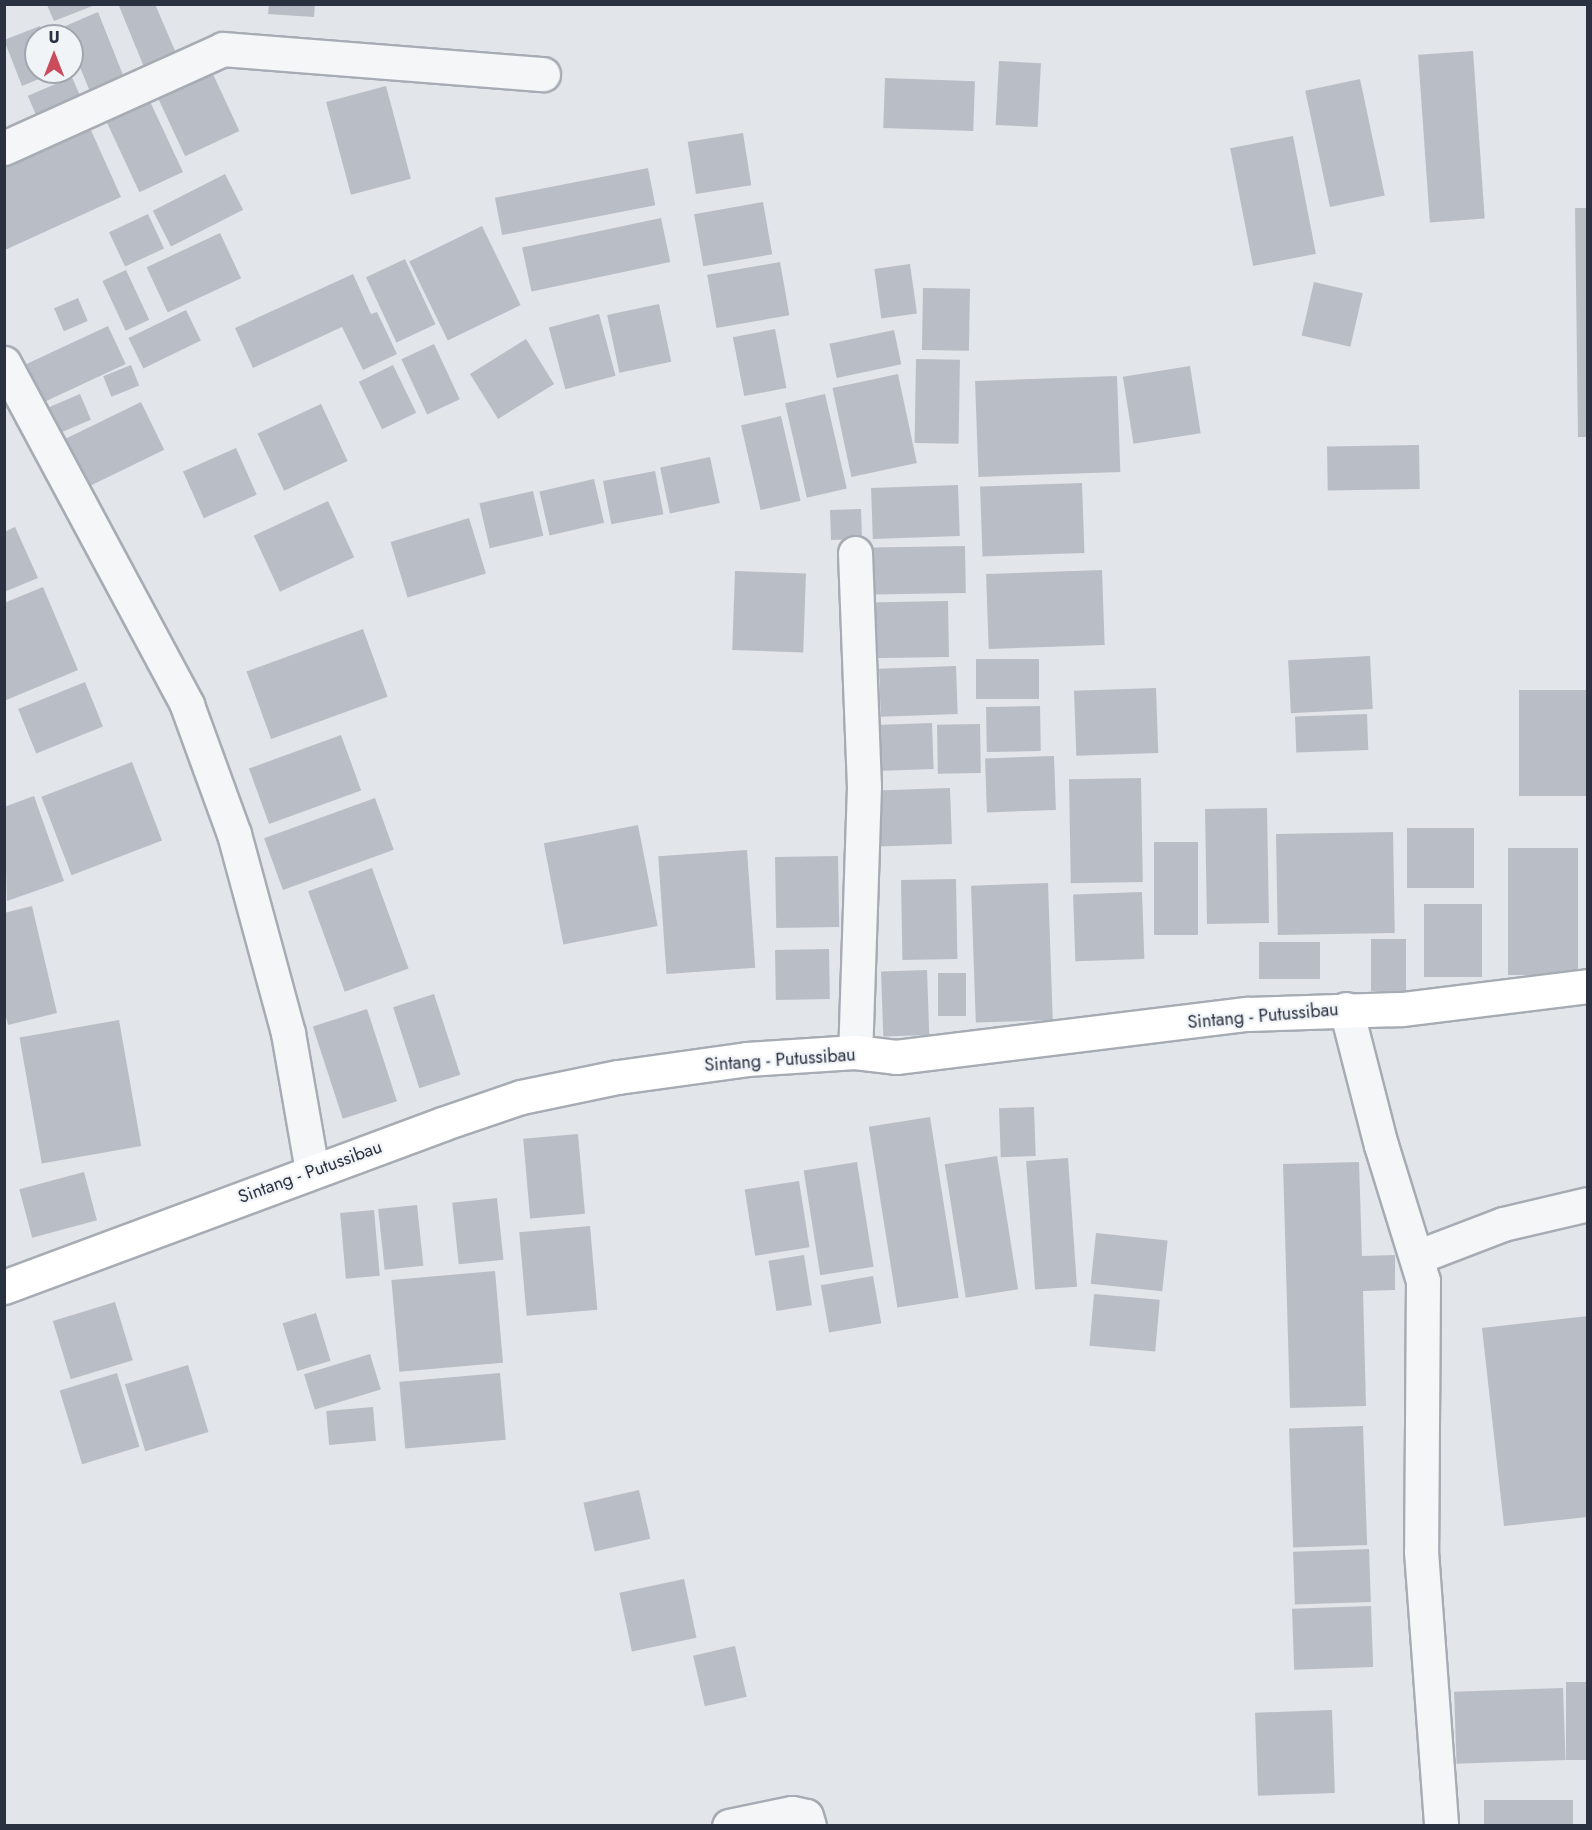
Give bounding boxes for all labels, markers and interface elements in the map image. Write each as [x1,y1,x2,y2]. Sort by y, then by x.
north arrow [24,24,84,84]
text: U [48,26,60,49]
street label: Sintang - Putussibau [1187,999,1339,1033]
street label: Sintang - Putussibau [704,1044,856,1076]
street label: Sintang - Putussibau [235,1136,385,1208]

